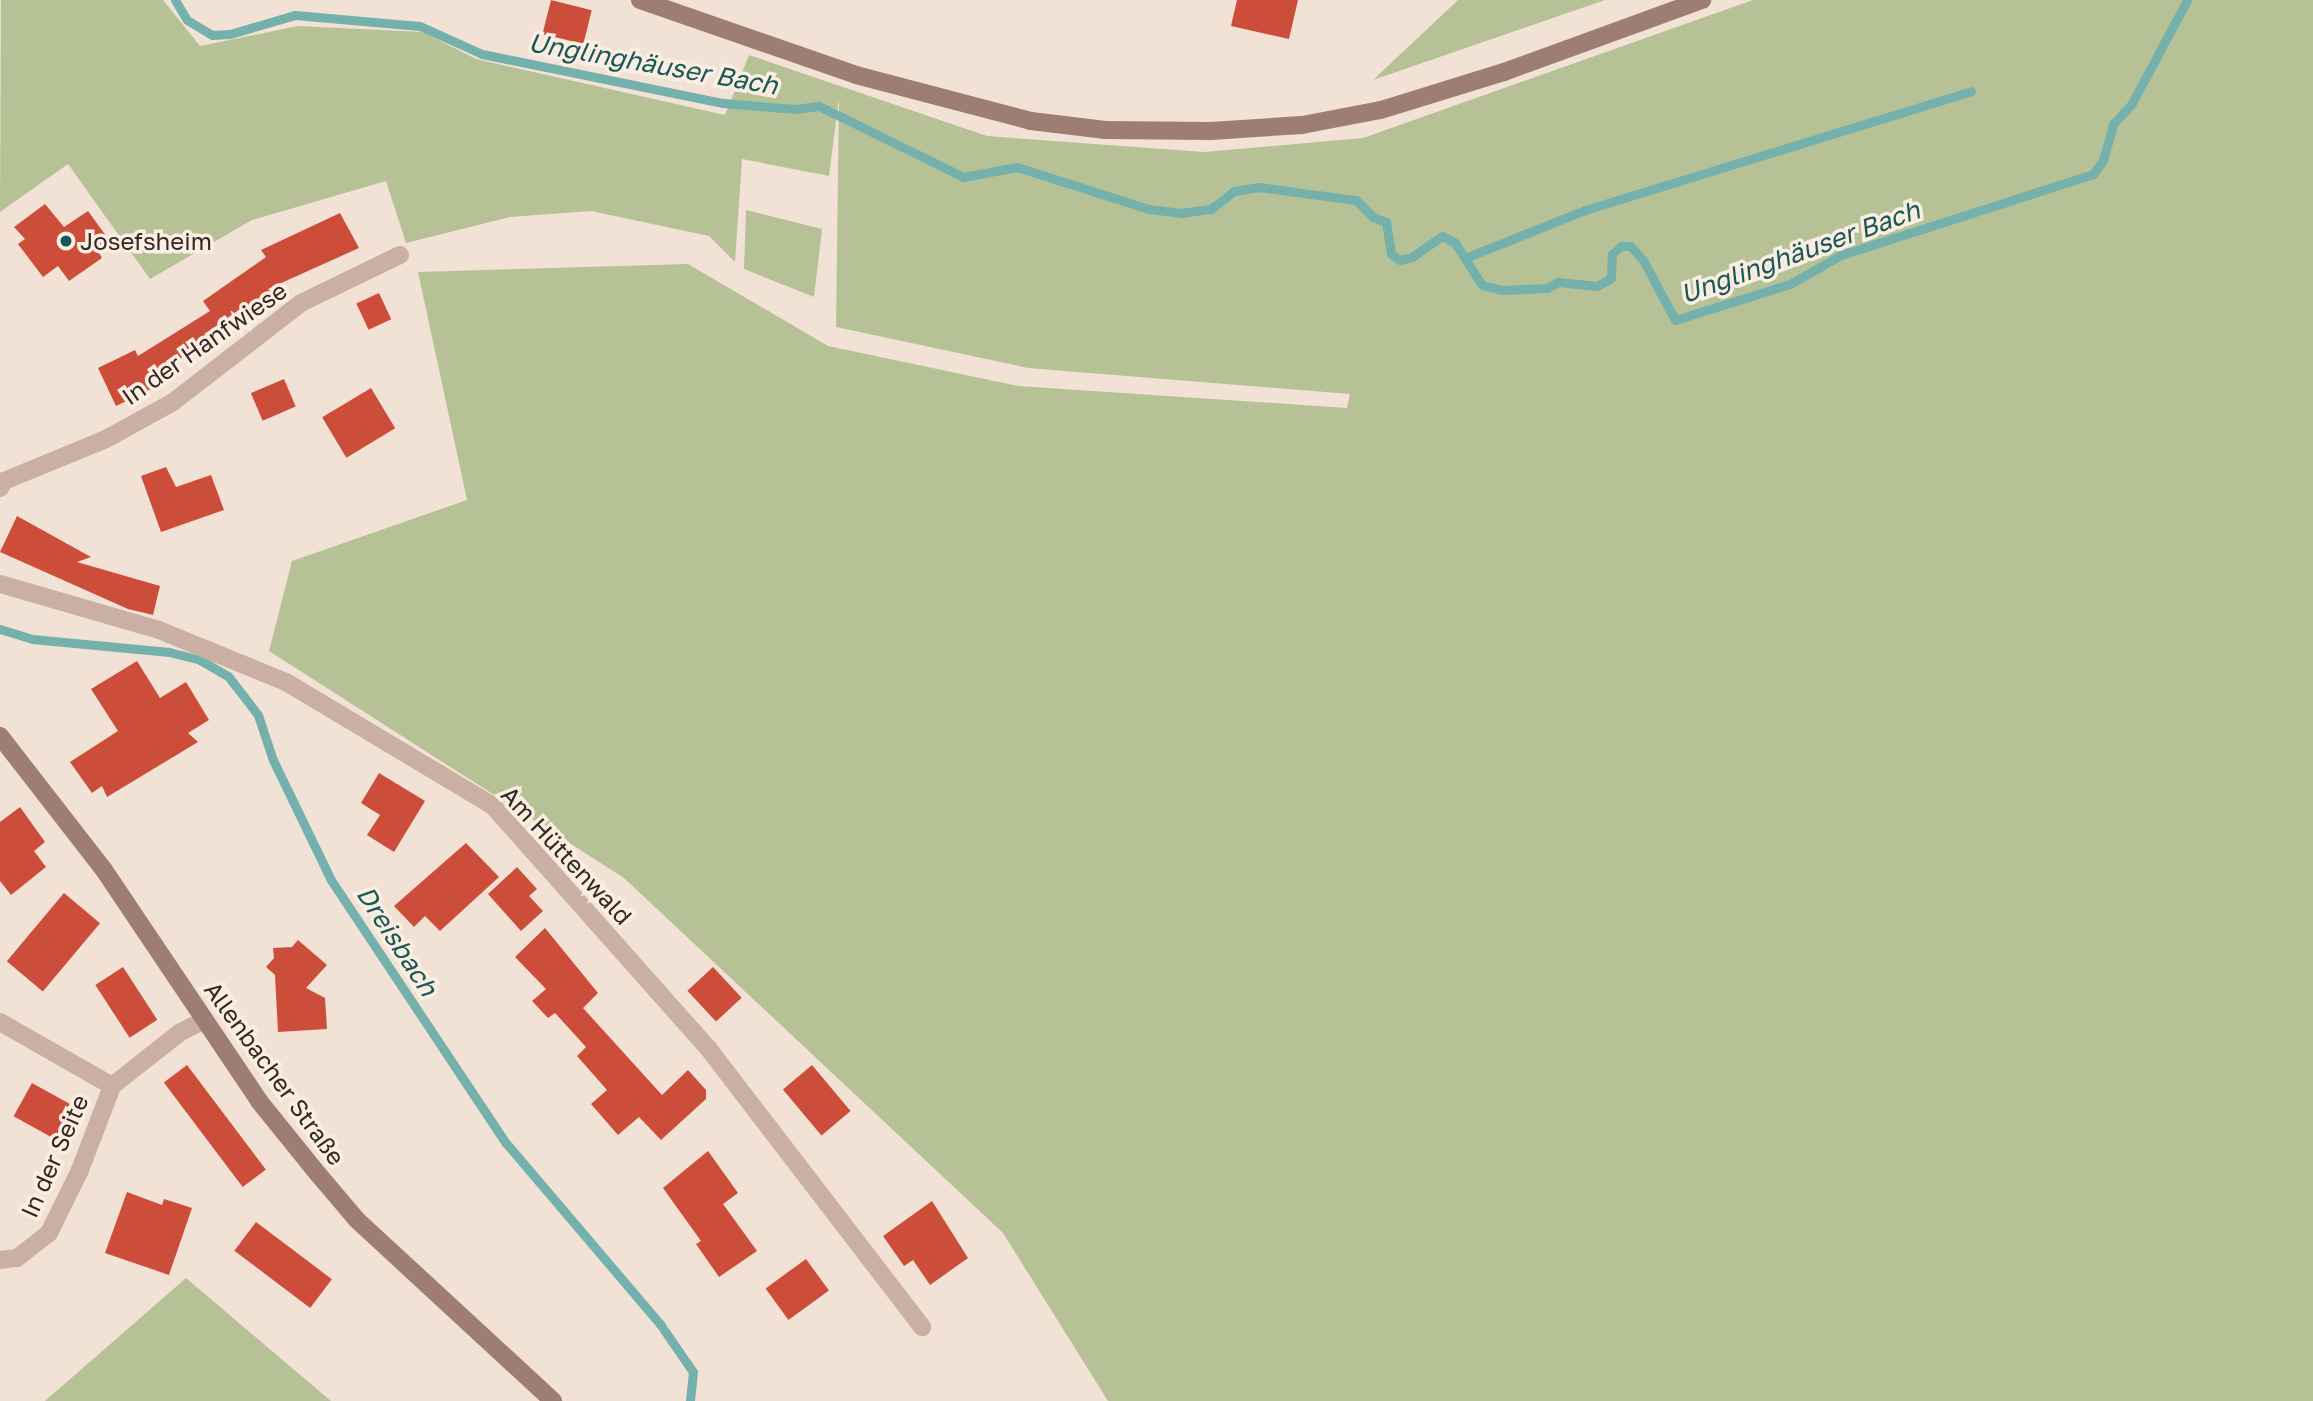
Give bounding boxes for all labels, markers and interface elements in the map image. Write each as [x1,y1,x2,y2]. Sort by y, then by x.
water label: Unglinghäuser Bach [526,27,780,101]
water label: Unglinghäuser Bach [1676,194,1924,310]
place label: Josefsheim [80,227,212,255]
marker: Josefsheim [58,233,74,249]
street label: In der Hanfwiese [116,275,292,411]
street label: Am Hüttenwald [496,780,638,930]
water label: Dreisbach [350,880,444,1002]
street label: Allenbacher Straße [199,976,351,1170]
street label: In der Seite [14,1090,94,1222]

